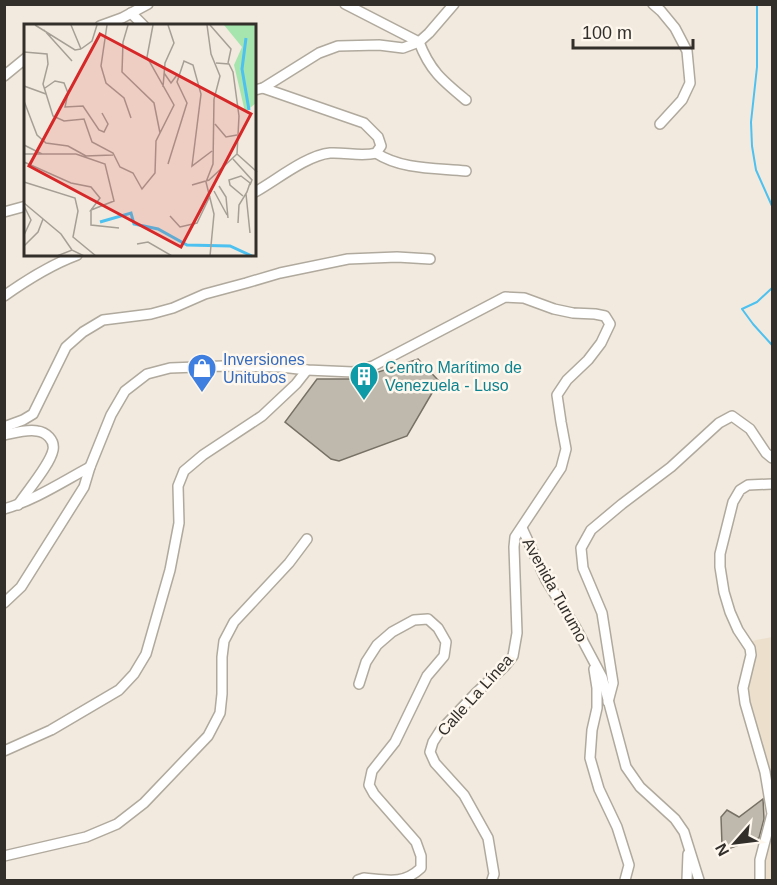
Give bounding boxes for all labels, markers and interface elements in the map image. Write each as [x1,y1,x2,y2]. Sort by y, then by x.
scale bar [573,12,693,50]
text: 100 m [582,23,632,43]
inset map [24,24,256,256]
place label: Inversiones Unitubos [223,351,305,386]
shop icon: Inversiones Unitubos [186,352,218,394]
place label: Centro Marítimo de Venezuela - Luso [385,359,522,394]
building icon: Centro Marítimo de Venezuela - Luso [348,360,380,402]
street label: Avenida Turumo [519,535,591,645]
street label: Calle La Línea [434,651,516,739]
north arrow [705,813,765,873]
text: N [712,841,732,859]

